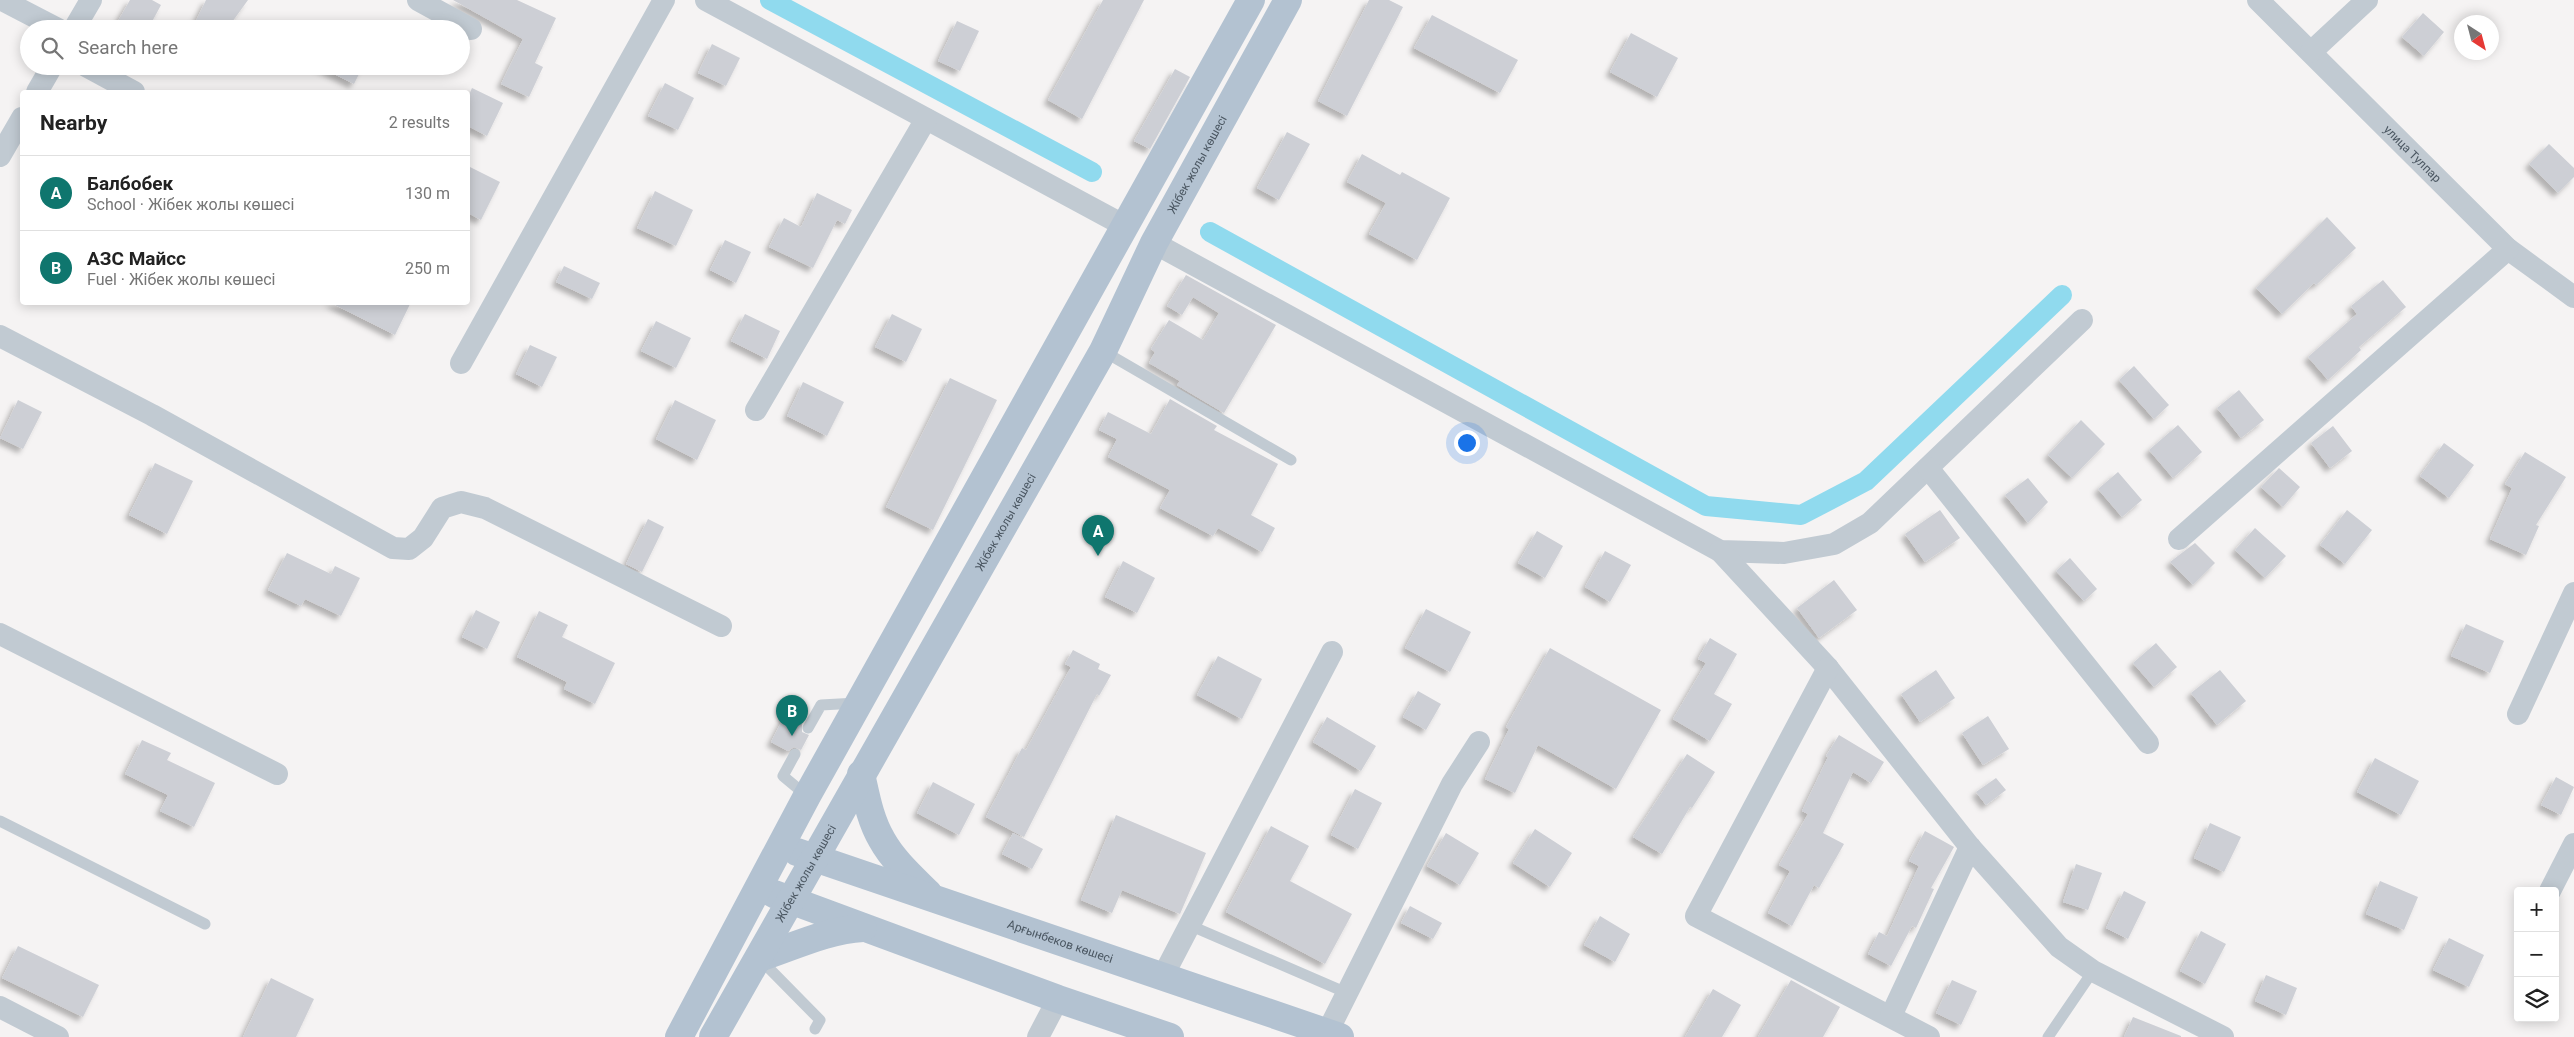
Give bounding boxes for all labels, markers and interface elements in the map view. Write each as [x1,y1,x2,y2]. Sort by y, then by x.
north arrow [2454,15,2499,60]
search box [20,20,470,75]
icon: search [38,34,66,62]
text: Search here [78,36,178,59]
text: Nearby [40,111,107,135]
text: 2 results [389,113,450,132]
street label: Жібек жолы көшесі [1165,113,1230,216]
street label: улица Тулпар [2381,122,2444,185]
text: Балбобек [87,172,173,195]
text: A [51,184,61,203]
text: 130 m [405,184,450,203]
text: School · Жібек жолы көшесі [87,195,294,214]
text: АЗС Майсс [87,247,186,270]
text: B [51,259,61,278]
text: 250 m [405,259,450,278]
text: Fuel · Жібек жолы көшесі [87,270,275,289]
your location [1454,430,1480,456]
street label: Жібек жолы көшесі [972,471,1039,574]
pin: A [1082,515,1114,556]
pin: B [776,695,808,736]
street label: Жібек жолы көшесі [773,822,839,925]
map controls [2514,887,2559,1022]
button: + [2514,887,2559,932]
street label: Арғынбеков көшесі [1006,917,1115,966]
button: − [2514,932,2559,977]
button: layers [2514,977,2559,1022]

